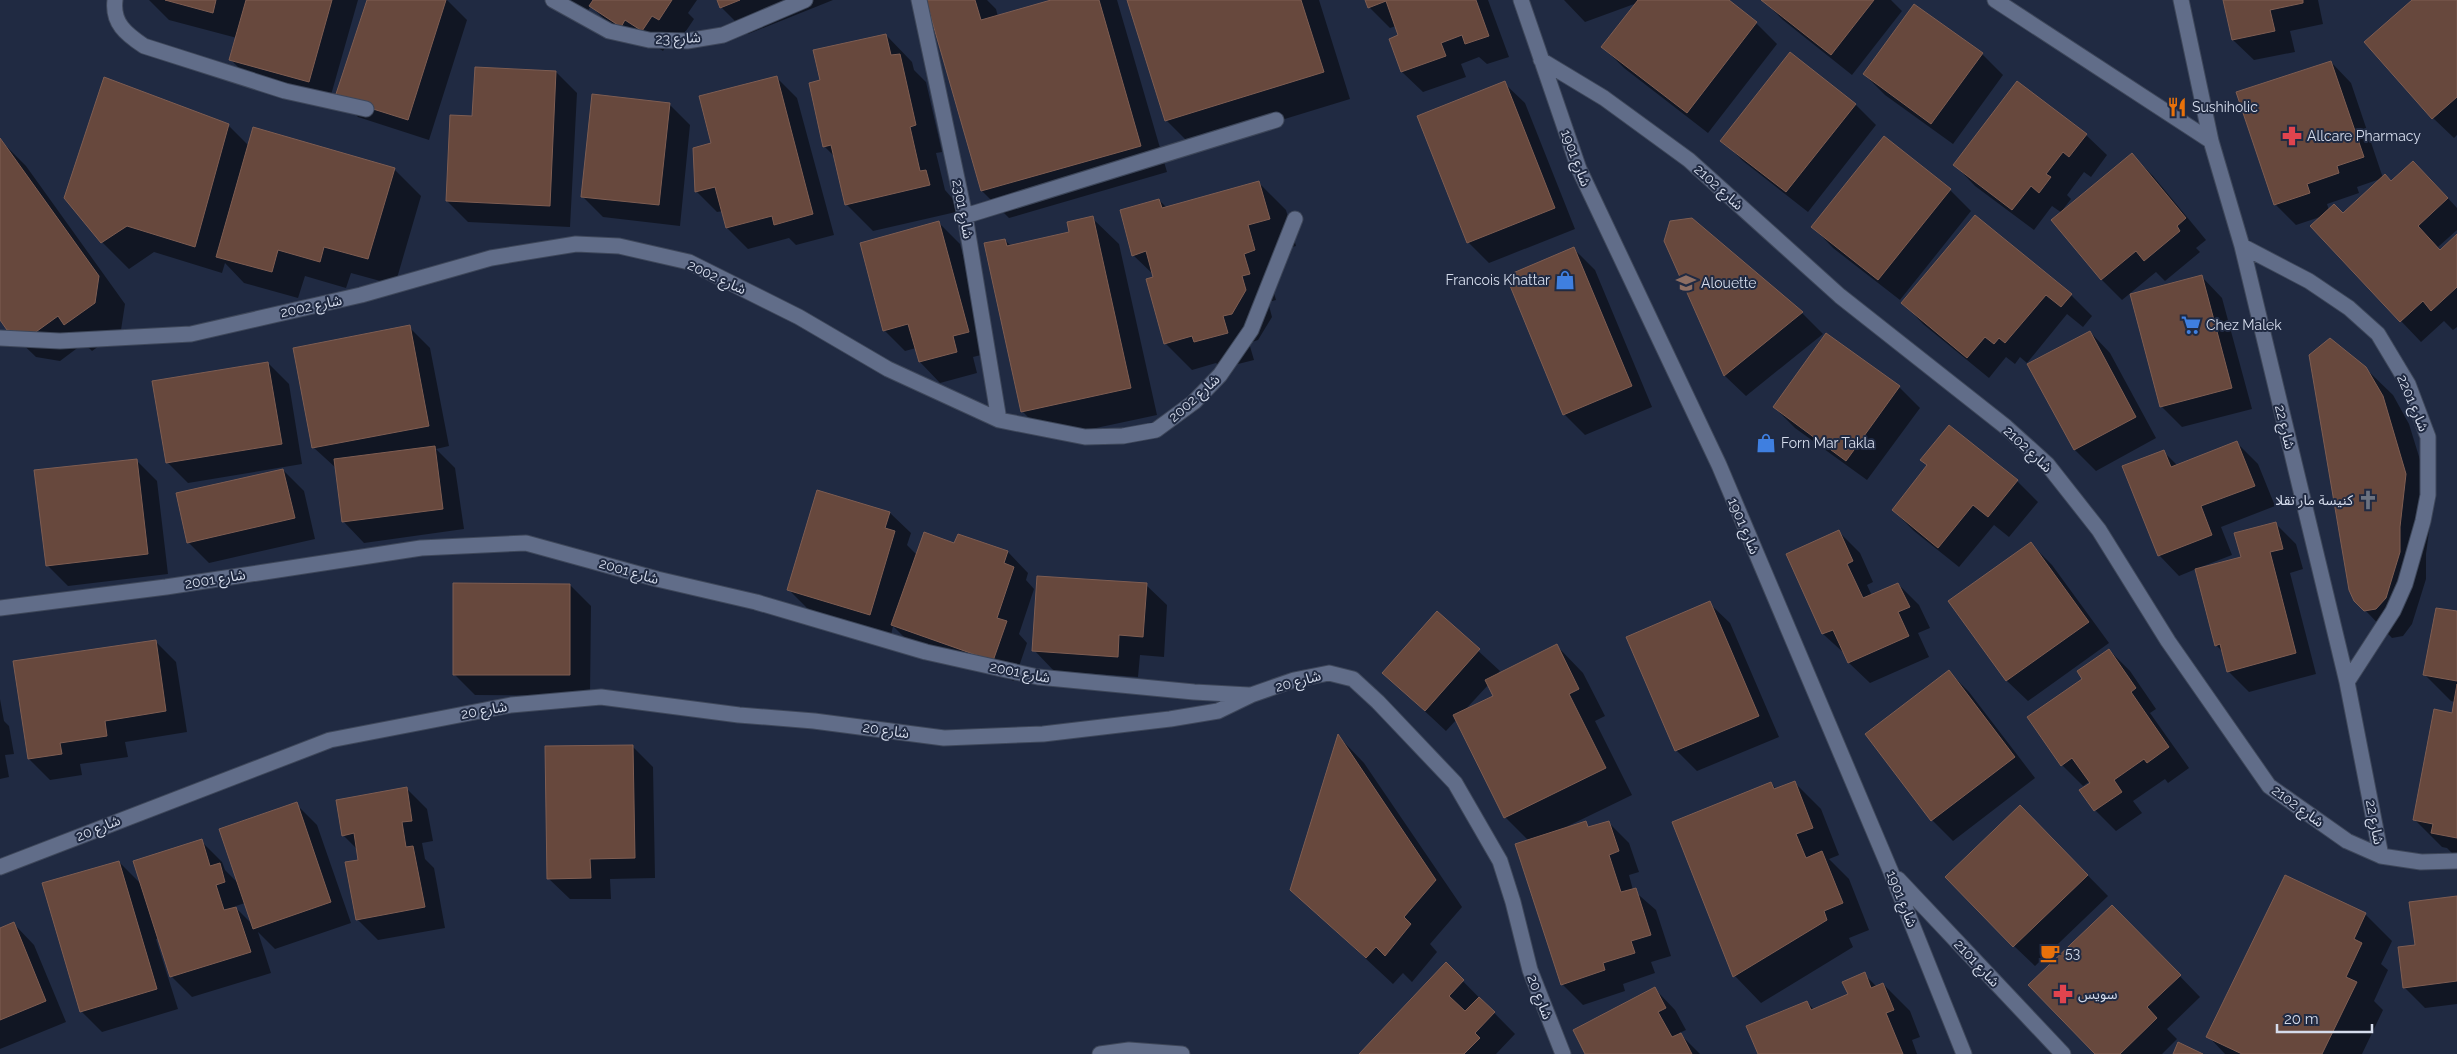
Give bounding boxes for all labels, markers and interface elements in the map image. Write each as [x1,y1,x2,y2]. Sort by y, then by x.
street label: شارع 23 [655,29,701,50]
restaurant icon: Sushiholic [2166,96,2188,118]
place label: Sushiholic [2192,99,2258,115]
pharmacy icon: Allcare Pharmacy [2281,125,2303,147]
street label: شارع 1901 [1555,127,1594,190]
place label: Allcare Pharmacy [2307,128,2421,144]
street label: شارع 2102 [1689,161,1747,215]
street label: شارع 2301 [946,178,977,241]
street label: شارع 2002 [684,257,749,300]
shop icon: Francois Khattar [1554,269,1576,291]
place label: Francois Khattar [1446,272,1550,288]
school or university icon: Alouette [1675,272,1697,294]
place label: Alouette [1701,275,1757,291]
street label: شارع 2002 [279,292,344,323]
supermarket icon: Chez Malek [2180,314,2202,336]
place label: Chez Malek [2206,317,2282,333]
street label: شارع 2002 [1165,371,1225,427]
street label: شارع 2201 [2391,372,2432,435]
street label: شارع 22 [2269,403,2298,452]
street label: شارع 2102 [1999,423,2055,478]
shop icon: Forn Mar Takla [1755,432,1777,454]
place label: Forn Mar Takla [1781,435,1875,451]
church icon: كنيسة مار تقلا [2357,489,2379,511]
place label: كنيسة مار تقلا [2275,492,2353,509]
street label: شارع 1901 [1722,495,1763,558]
street label: شارع 2001 [597,555,661,590]
street label: شارع 2001 [183,566,247,595]
street label: شارع 2001 [988,658,1052,689]
street label: شارع 20 [1273,667,1323,698]
street label: شارع 20 [460,698,509,725]
street label: شارع 20 [861,719,910,744]
street label: شارع 2102 [2267,782,2327,833]
street label: شارع 22 [2360,798,2387,846]
street label: شارع 20 [73,812,124,847]
street label: شارع 1901 [1881,868,1921,931]
street label: شارع 2101 [1949,936,2003,992]
cafe icon: 53 [2039,942,2061,964]
place label: 53 [2065,945,2080,961]
street label: شارع 20 [1521,972,1556,1023]
pharmacy icon: سويس [2052,983,2074,1005]
place label: سويس [2078,986,2118,1003]
scale bar [2277,1002,2372,1034]
text: 20 m [2284,1010,2319,1028]

